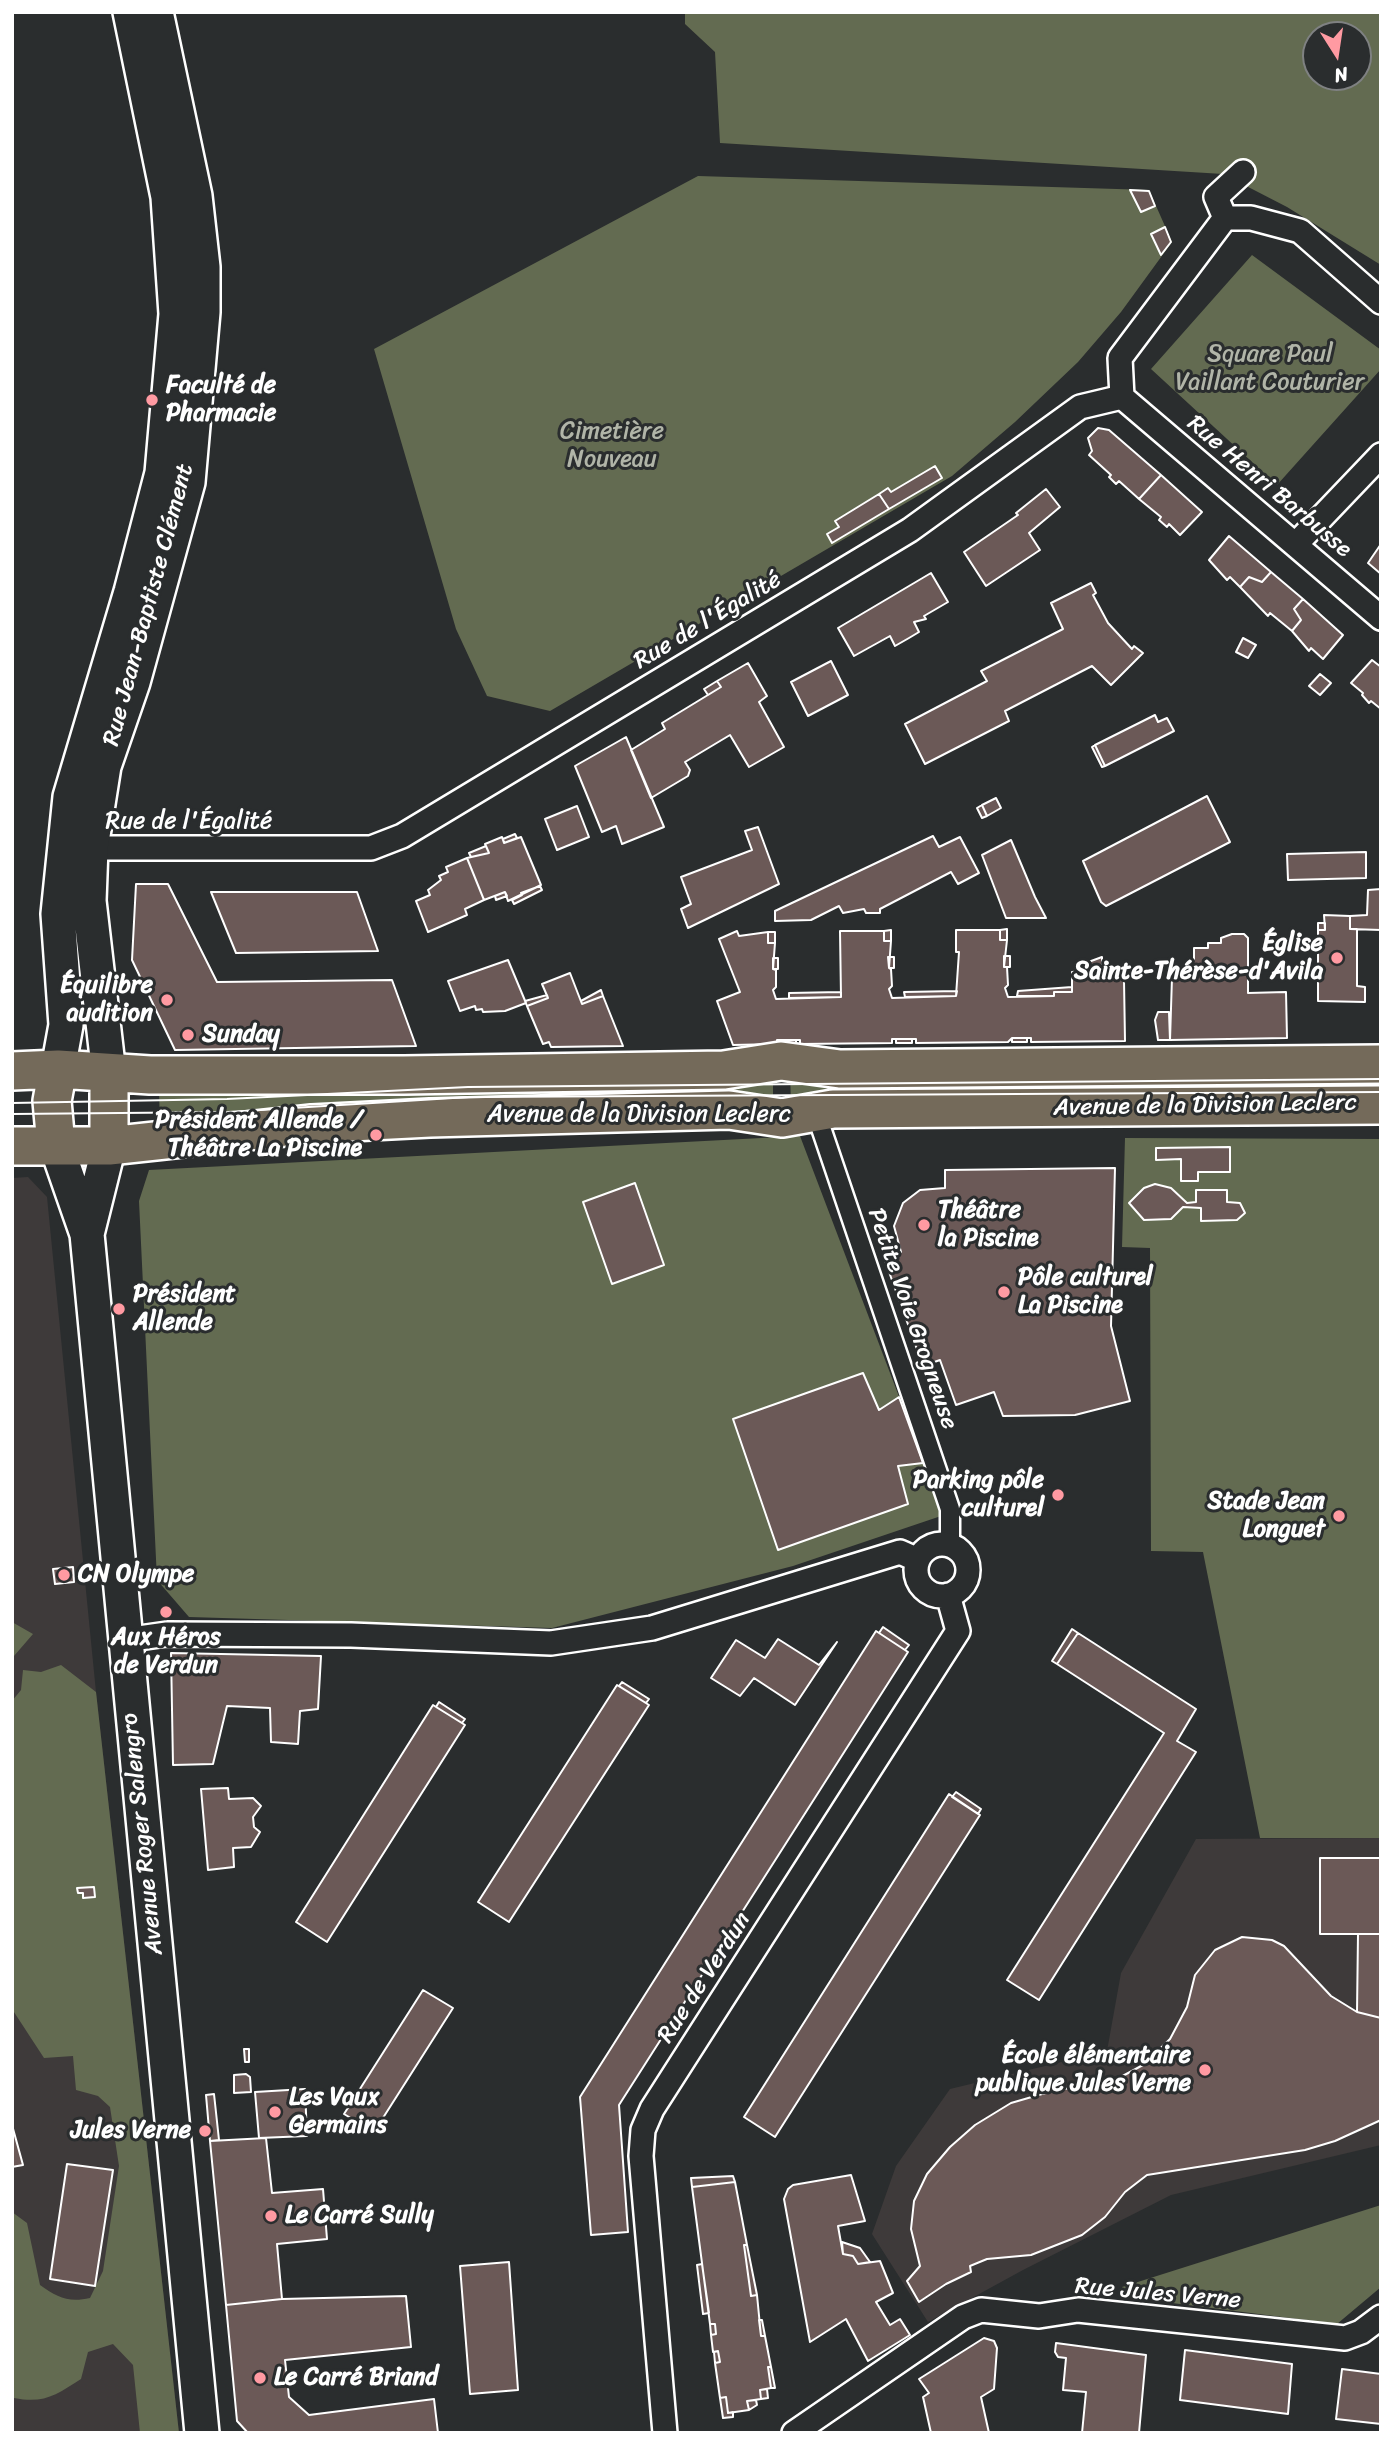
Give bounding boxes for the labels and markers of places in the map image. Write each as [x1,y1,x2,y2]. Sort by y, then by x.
place label: Faculté de Pharmacie [166,372,276,428]
marker: Faculté de Pharmacie [144,392,160,408]
place label: Église Sainte-Thérèse-d'Avila [1074,930,1323,986]
marker: Église Sainte-Thérèse-d'Avila [1329,950,1345,966]
place label: Équilibre audition [60,972,153,1028]
marker: Équilibre audition [159,992,175,1008]
place label: Sunday [202,1021,280,1049]
marker: Sunday [180,1027,196,1043]
place label: Président Allende / Théâtre La Piscine [155,1107,362,1163]
marker: Président Allende / Théâtre La Piscine [368,1127,384,1143]
place label: Théâtre la Piscine [938,1197,1039,1253]
marker: Théâtre la Piscine [916,1217,932,1233]
place label: Pôle culturel La Piscine [1018,1264,1153,1320]
place label: Président Allende [133,1281,236,1337]
marker: Pôle culturel La Piscine [996,1284,1012,1300]
marker: Président Allende [111,1301,127,1317]
place label: Parking pôle culturel [913,1467,1044,1523]
marker: Parking pôle culturel [1050,1487,1066,1503]
place label: Stade Jean Longuet [1208,1488,1325,1544]
marker: Stade Jean Longuet [1331,1508,1347,1524]
place label: CN Olympe [78,1561,194,1589]
marker: CN Olympe [56,1567,72,1583]
marker: Aux Héros de Verdun [158,1604,174,1620]
place label: Aux Héros de Verdun [111,1624,221,1680]
place label: École élémentaire publique Jules Verne [976,2042,1191,2098]
marker: École élémentaire publique Jules Verne [1197,2062,1213,2078]
place label: Les Vaux Germains [289,2084,387,2140]
marker: Les Vaux Germains [267,2104,283,2120]
place label: Jules Verne [71,2117,191,2145]
marker: Jules Verne [197,2123,213,2139]
place label: Le Carré Sully [285,2202,434,2230]
marker: Le Carré Sully [263,2208,279,2224]
place label: Le Carré Briand [274,2364,438,2392]
marker: Le Carré Briand [252,2370,268,2386]

